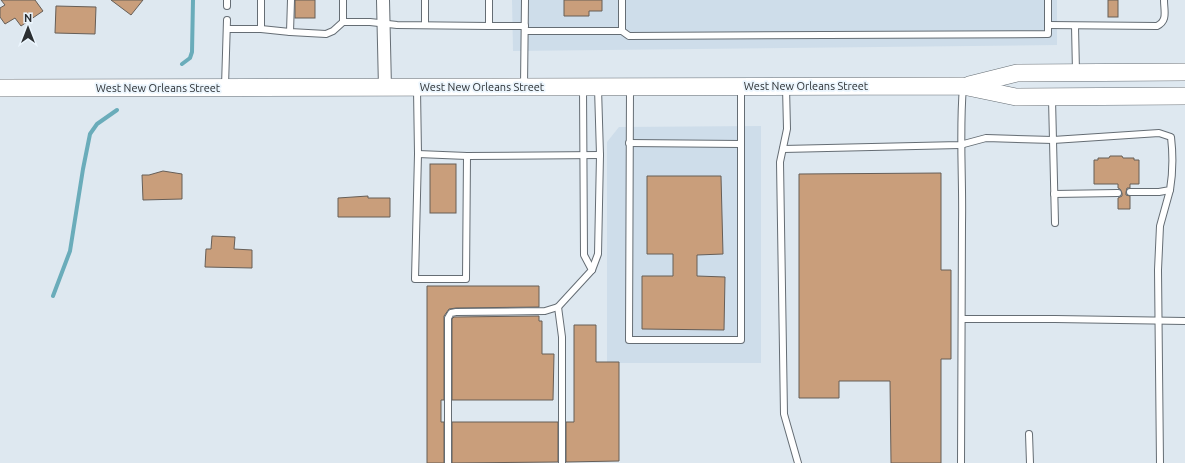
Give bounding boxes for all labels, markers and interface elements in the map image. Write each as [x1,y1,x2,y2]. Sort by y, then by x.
north arrow [8,8,48,48]
text: N [24,12,32,24]
street label: West New Orleans Street [744,80,869,92]
street label: West New Orleans Street [420,81,545,93]
street label: West New Orleans Street [96,82,221,94]

